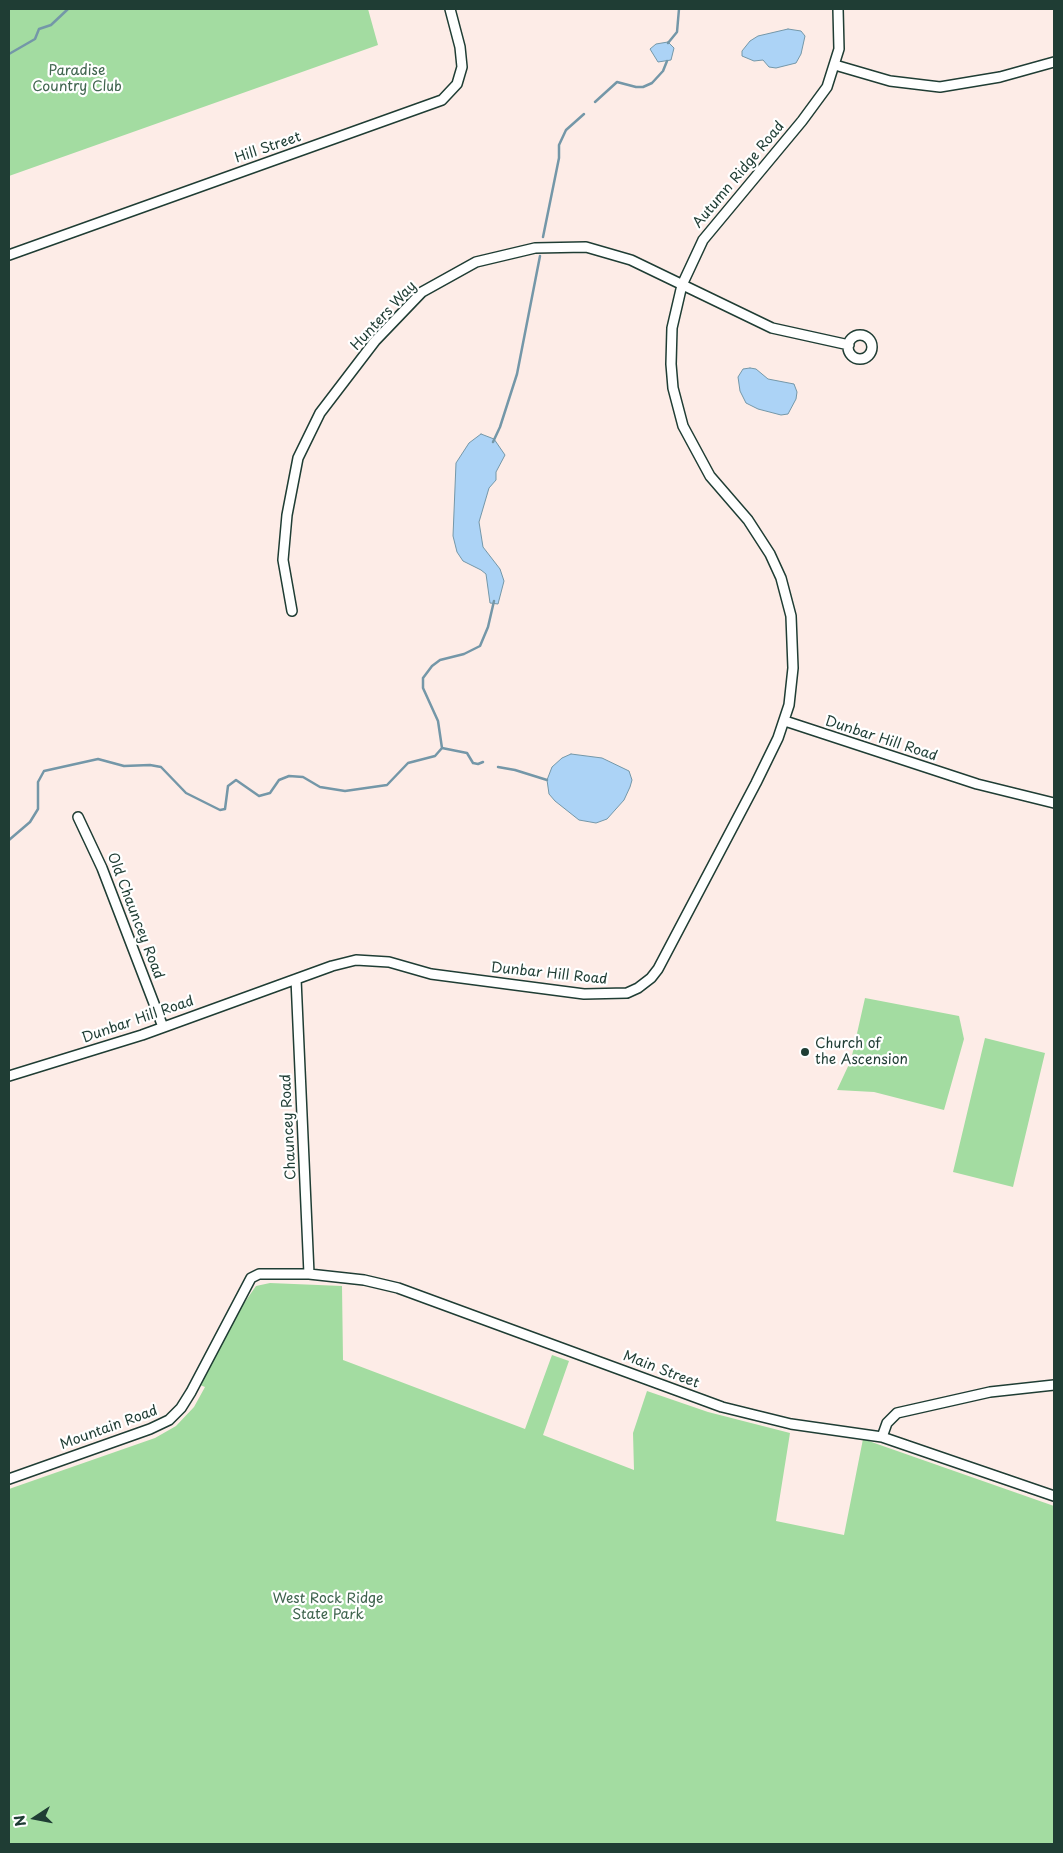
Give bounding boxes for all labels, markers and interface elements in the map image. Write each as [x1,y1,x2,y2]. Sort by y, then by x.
park label: Paradise Country Club [32,63,122,95]
street label: Autumn Ridge Road [690,118,788,232]
street label: Hill Street [233,129,303,167]
street label: Hunters Way [348,278,420,354]
street label: Dunbar Hill Road [823,713,939,765]
street label: Old Chauncey Road [103,850,167,982]
street label: Dunbar Hill Road [490,960,608,988]
street label: Dunbar Hill Road [80,993,196,1047]
place label: Church of the Ascension [815,1036,908,1068]
marker: Church of the Ascension [799,1046,811,1058]
street label: Chauncey Road [278,1074,300,1180]
street label: Main Street [621,1348,701,1392]
street label: Mountain Road [58,1403,160,1453]
park label: West Rock Ridge State Park [273,1591,383,1624]
north arrow [10,1793,60,1843]
text: N [8,1814,31,1828]

